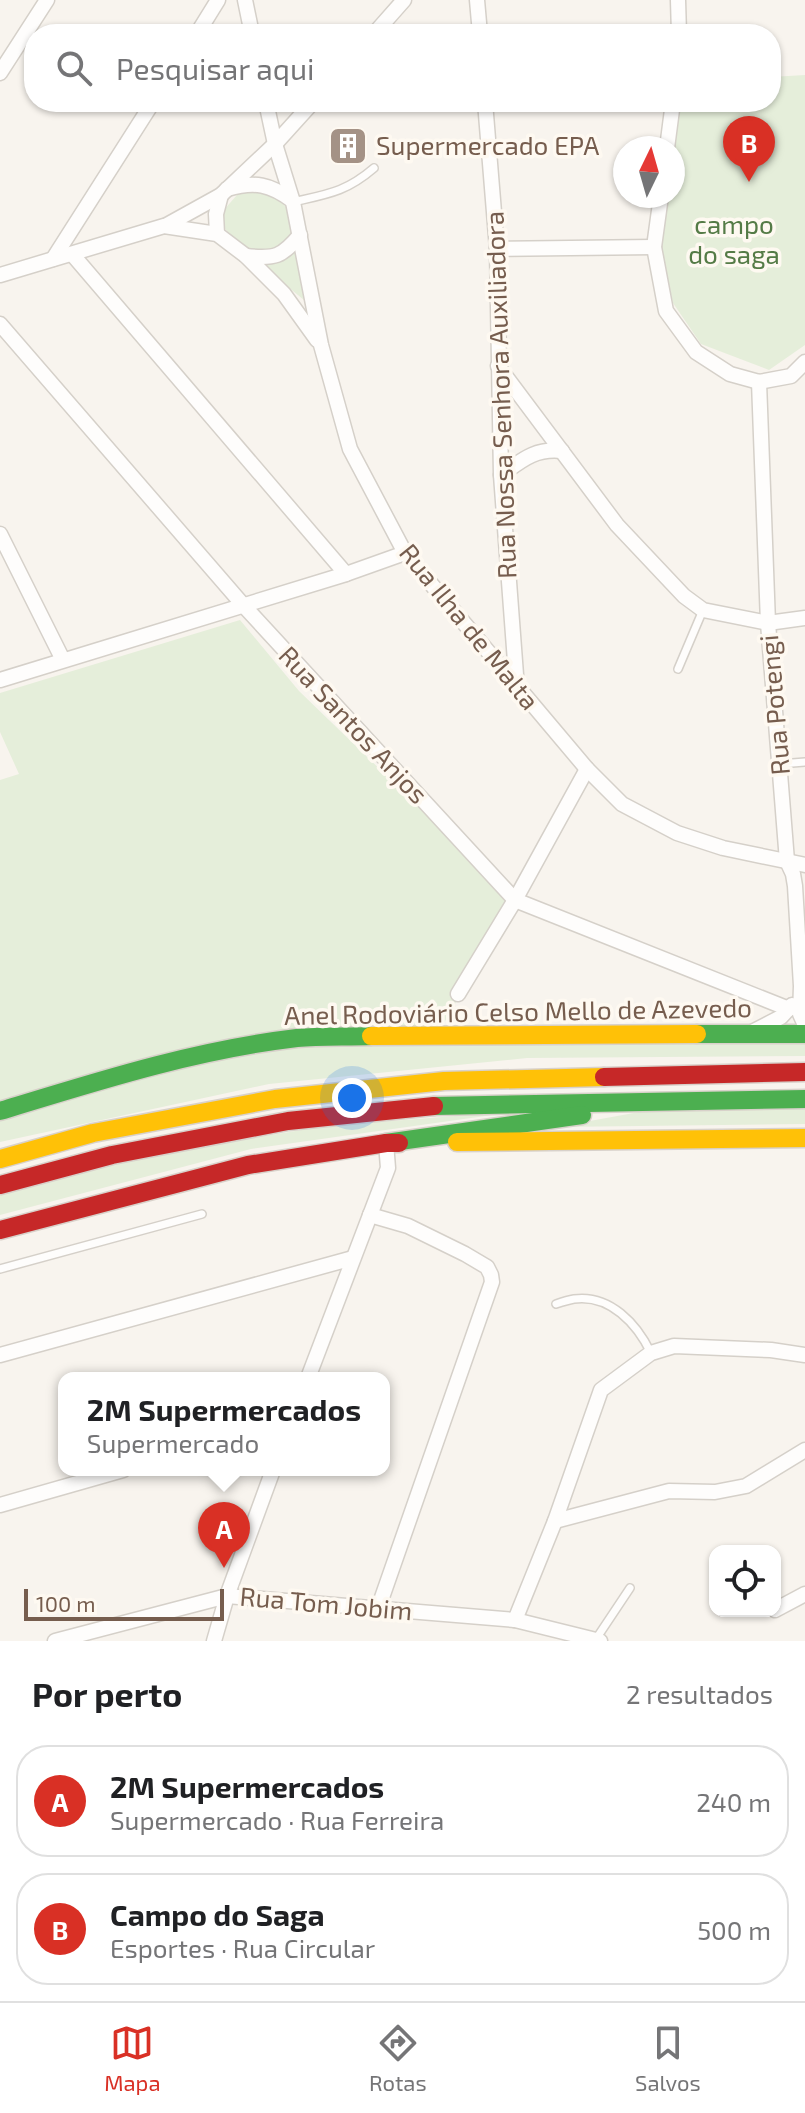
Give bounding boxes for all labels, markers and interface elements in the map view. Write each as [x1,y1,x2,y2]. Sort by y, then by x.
search box [24,24,781,112]
icon: search [52,46,96,90]
text: Pesquisar aqui [116,50,314,86]
pin: B [723,116,775,182]
building icon: Supermercado EPA [327,125,369,167]
place label: Supermercado EPA [376,129,599,160]
north arrow [613,136,685,208]
park label: campo do saga [688,208,780,269]
street label: Rua Nossa Senhora Auxiliadora [478,211,521,579]
street label: Rua Ilha de Malta [394,537,546,715]
street label: Rua Potengi [752,634,795,777]
street label: Rua Santos Anjos [273,639,435,809]
street label: Anel Rodoviário Celso Mello de Azevedo [284,991,752,1030]
your location [332,1078,372,1118]
popup [58,1372,390,1476]
text: 2M Supermercados [87,1391,361,1427]
text: Supermercado [87,1427,259,1458]
pin: A [198,1502,250,1568]
map controls [709,1545,781,1617]
button: locate [709,1545,781,1617]
street label: Rua Tom Jobim [239,1580,414,1625]
scale bar [24,1585,224,1621]
text: 100 m [36,1590,95,1616]
text: Por perto [32,1673,182,1714]
text: 2 resultados [626,1678,773,1709]
text: 2M Supermercados [110,1768,384,1804]
text: A [52,1786,68,1817]
text: 240 m [696,1786,771,1817]
text: Supermercado · Rua Ferreira [110,1804,444,1835]
text: Campo do Saga [110,1896,325,1932]
text: B [52,1914,68,1945]
text: 500 m [697,1914,771,1945]
text: Esportes · Rua Circular [110,1932,375,1963]
tab: Mapa [104,2021,160,2095]
tab: Rotas [369,2021,427,2095]
tab: Salvos [635,2021,701,2095]

